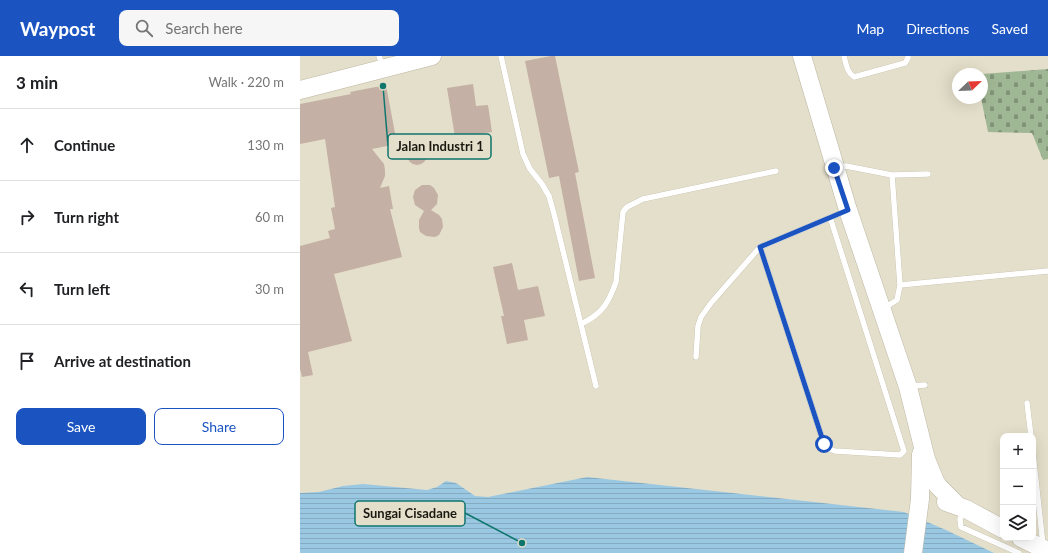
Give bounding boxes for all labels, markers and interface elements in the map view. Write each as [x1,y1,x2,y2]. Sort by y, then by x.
search box [119,10,399,46]
text: Waypost [20,17,95,40]
icon: search [133,17,155,39]
text: Search here [165,19,243,37]
text: Map [857,20,884,37]
text: Directions [906,20,969,37]
text: Saved [991,20,1028,37]
north arrow [952,68,988,104]
text: 3 min [16,72,58,93]
text: Walk · 220 m [208,74,284,90]
icon: ahead [16,134,38,156]
callout: Jalan Industri 1 [388,134,491,159]
text: Continue [54,136,115,154]
text: 130 m [247,137,284,153]
text: Jalan Industri 1 [396,138,484,154]
route end [825,159,843,177]
icon: right [16,206,38,228]
text: Turn right [54,208,119,226]
text: 60 m [255,209,284,225]
icon: left [16,278,38,300]
text: Turn left [54,280,110,298]
text: 30 m [255,281,284,297]
icon: arrive [16,350,38,372]
text: Arrive at destination [54,352,191,370]
button: Save [16,408,146,445]
button: Share [154,408,284,445]
map controls [1000,433,1036,541]
button: + [1000,433,1036,469]
route start [815,435,833,453]
button: − [1000,469,1036,505]
callout: Sungai Cisadane [355,501,465,526]
text: Sungai Cisadane [363,505,457,521]
button: layers [1000,505,1036,541]

